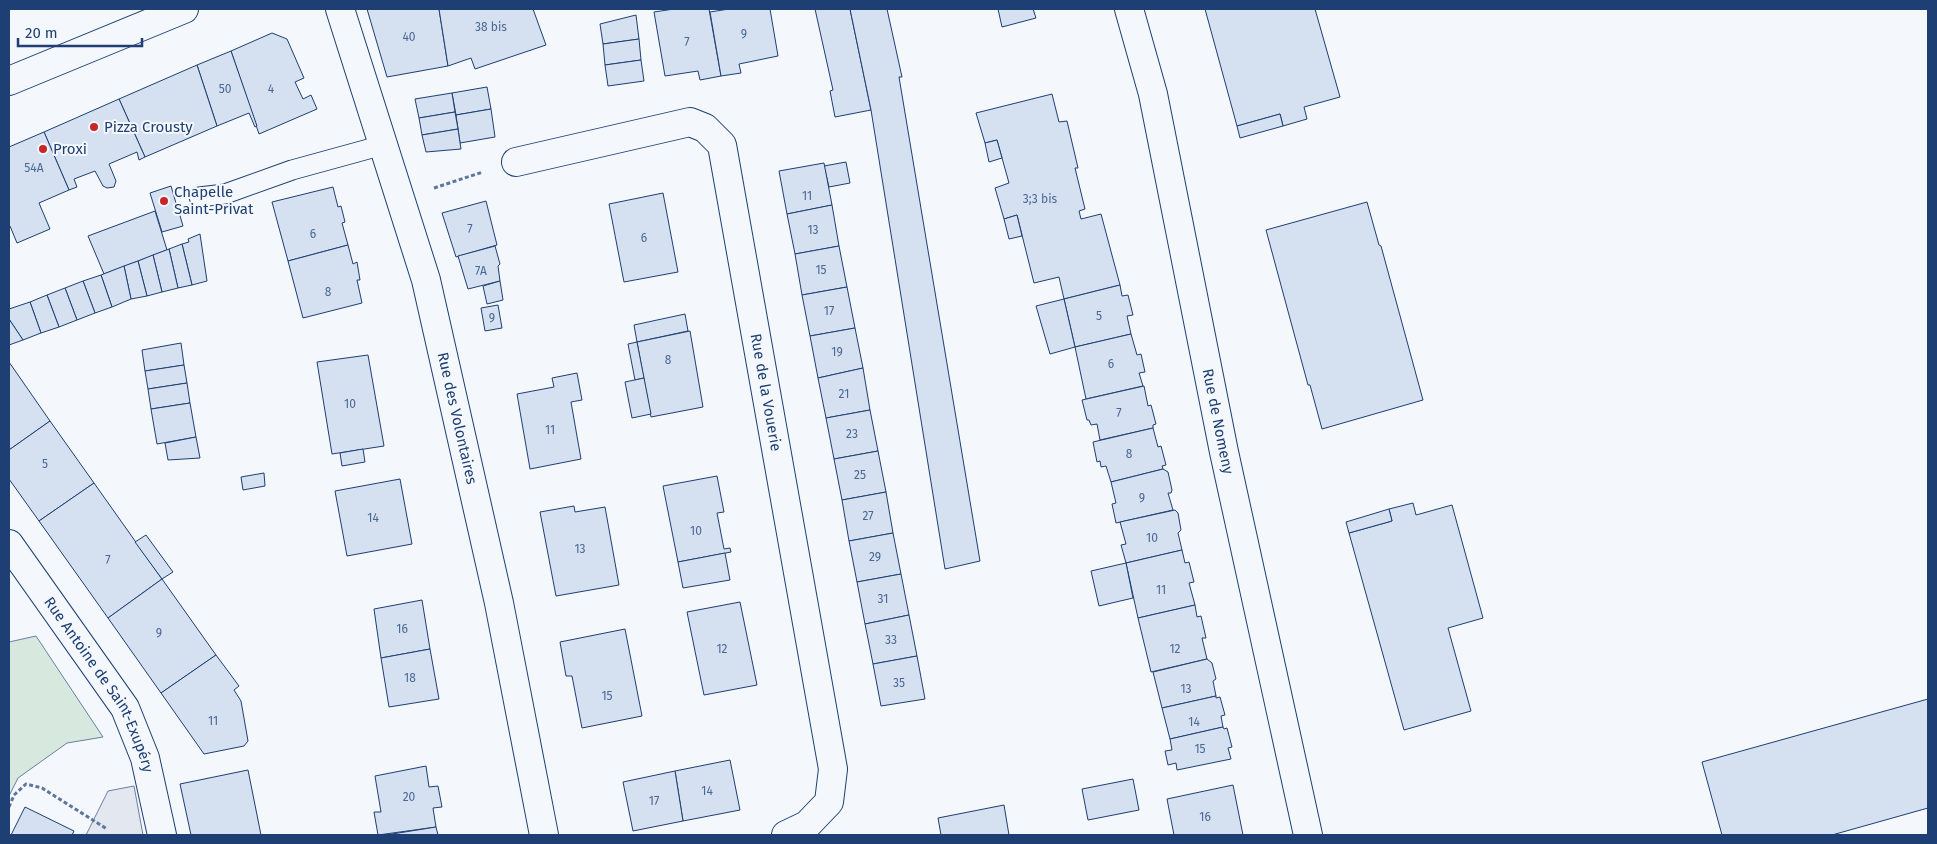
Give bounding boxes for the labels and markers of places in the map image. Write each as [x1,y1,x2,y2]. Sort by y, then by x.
place label: Pizza Crousty [104,118,193,136]
marker: Pizza Crousty [88,121,100,133]
place label: Proxi [53,140,87,158]
marker: Proxi [37,143,49,155]
place label: Chapelle Saint-Privat [174,183,254,218]
marker: Chapelle Saint-Privat [158,195,170,207]

